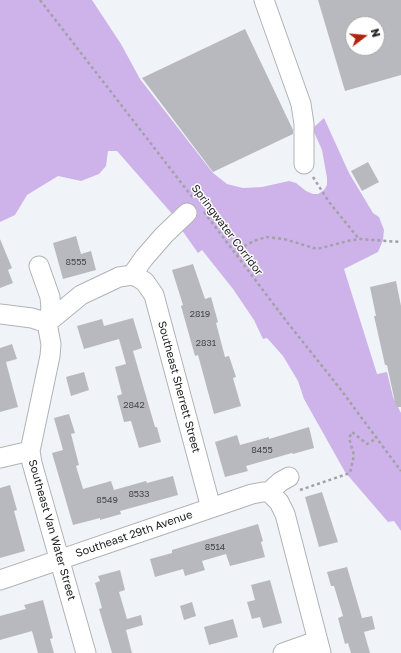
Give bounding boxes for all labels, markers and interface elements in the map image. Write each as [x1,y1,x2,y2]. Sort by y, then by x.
north arrow [345,16,385,56]
text: N [369,27,383,39]
street label: Springwater Corridor [188,182,266,278]
house number: 8555 [65,257,87,267]
house number: 2819 [190,309,210,319]
street label: Southeast Sherrett Street [155,320,203,454]
house number: 2831 [196,338,216,348]
house number: 2842 [123,400,145,410]
house number: 8455 [251,445,273,455]
street label: Southeast Van Water Street [26,458,78,602]
house number: 8533 [128,489,150,499]
house number: 8549 [96,495,118,505]
street label: Southeast 29th Avenue [74,508,194,560]
house number: 8514 [205,542,225,552]

